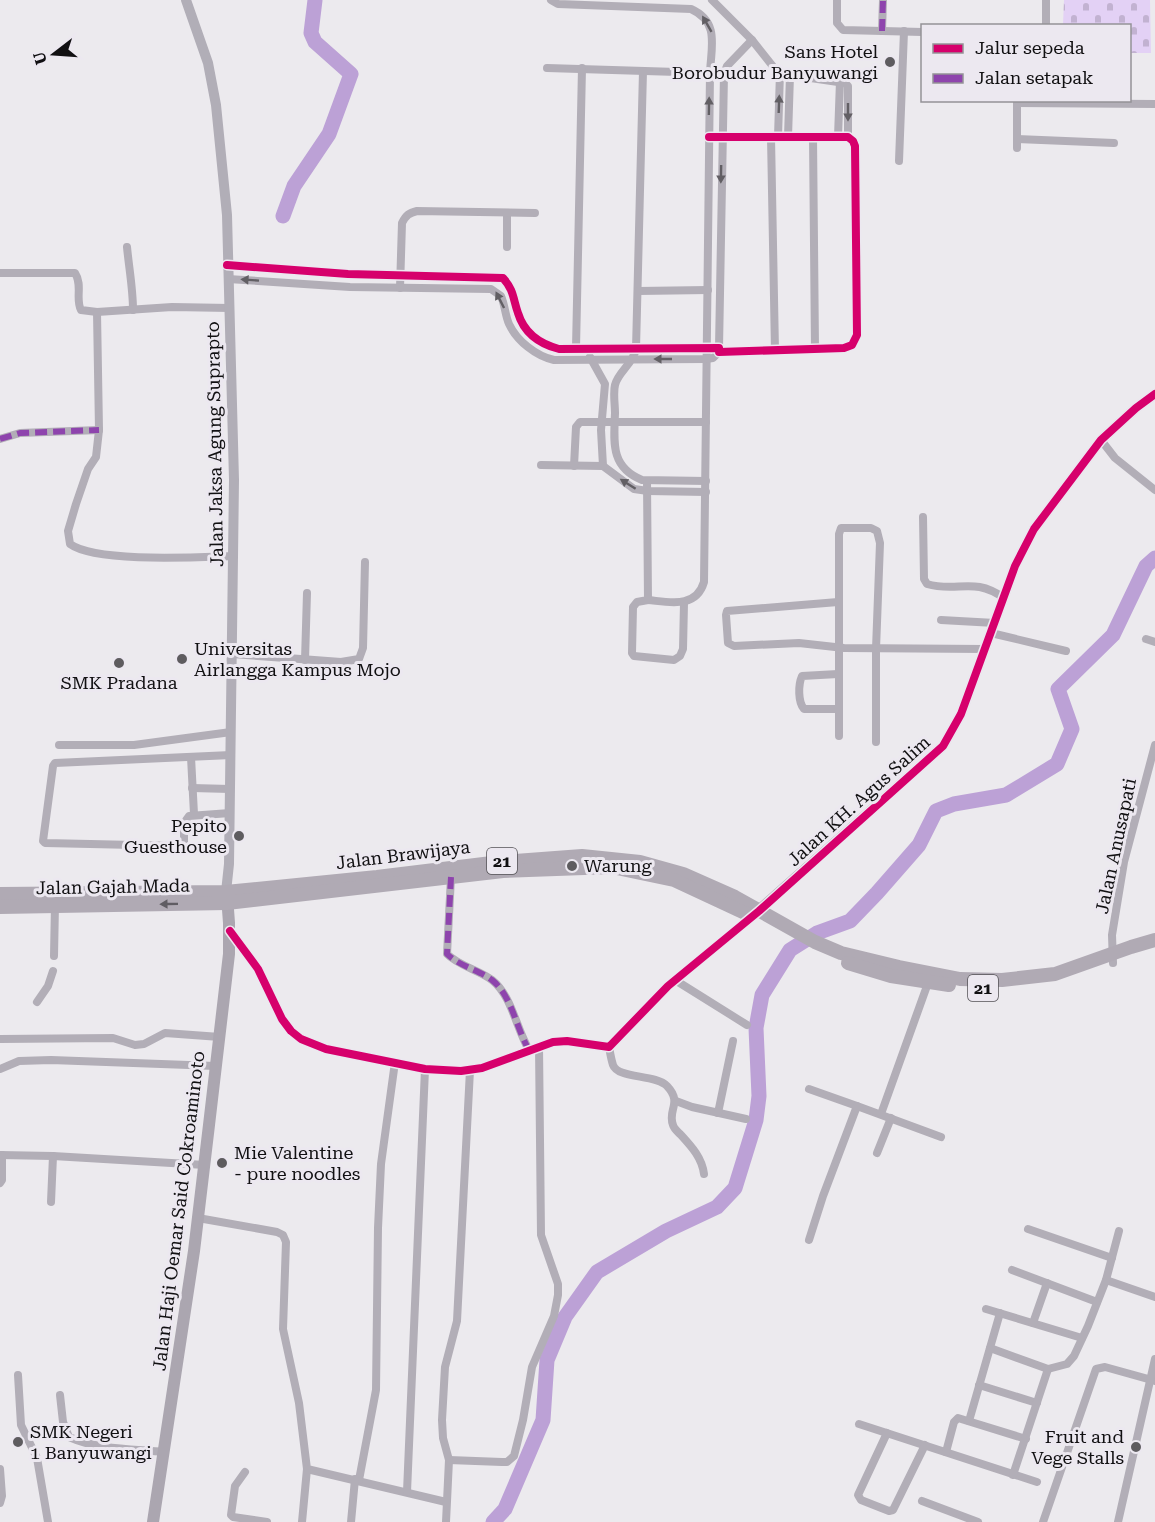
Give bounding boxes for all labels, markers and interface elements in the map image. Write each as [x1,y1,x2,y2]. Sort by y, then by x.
one-way arrow [701,16,712,32]
north arrow [24,24,84,84]
legend [921,24,1131,102]
text: Jalur sepeda [975,37,1085,58]
place label: Sans Hotel Borobudur Banyuwangi [672,41,878,83]
text: U [29,50,51,67]
marker: Sans Hotel Borobudur Banyuwangi [883,55,897,69]
text: Jalan setapak [975,67,1093,88]
one-way arrow [775,95,784,114]
one-way arrow [704,96,714,115]
one-way arrow [843,102,853,121]
one-way arrow [716,164,726,183]
one-way arrow [240,276,259,285]
one-way arrow [496,291,506,309]
street label: Jalan Jaksa Agung Suprapto [202,321,227,567]
one-way arrow [654,354,673,364]
one-way arrow [620,478,636,489]
place label: Universitas Airlangga Kampus Mojo [194,638,401,680]
marker: Universitas Airlangga Kampus Mojo [175,652,189,666]
marker: SMK Pradana [112,656,126,670]
place label: SMK Pradana [60,672,178,693]
street label: Jalan KH. Agus Salim [783,731,934,870]
street label: Jalan Anusapati [1091,776,1140,916]
place label: Pepito Guesthouse [124,815,227,857]
marker: Pepito Guesthouse [232,829,246,843]
street label: Jalan Brawijaya [335,836,471,873]
road number: 21 [487,848,517,874]
place label: Warung [584,855,653,876]
marker: Warung [565,859,579,873]
street label: Jalan Gajah Mada [36,875,190,898]
one-way arrow [159,899,178,909]
road number: 21 [968,975,998,1001]
street label: Jalan Haji Oemar Said Cokroaminoto [148,1050,209,1372]
place label: Mie Valentine - pure noodles [234,1142,360,1184]
marker: Mie Valentine - pure noodles [215,1156,229,1170]
place label: SMK Negeri 1 Banyuwangi [30,1421,152,1463]
place label: Fruit and Vege Stalls [1031,1426,1124,1468]
marker: SMK Negeri 1 Banyuwangi [11,1435,25,1449]
marker: Fruit and Vege Stalls [1129,1440,1143,1454]

